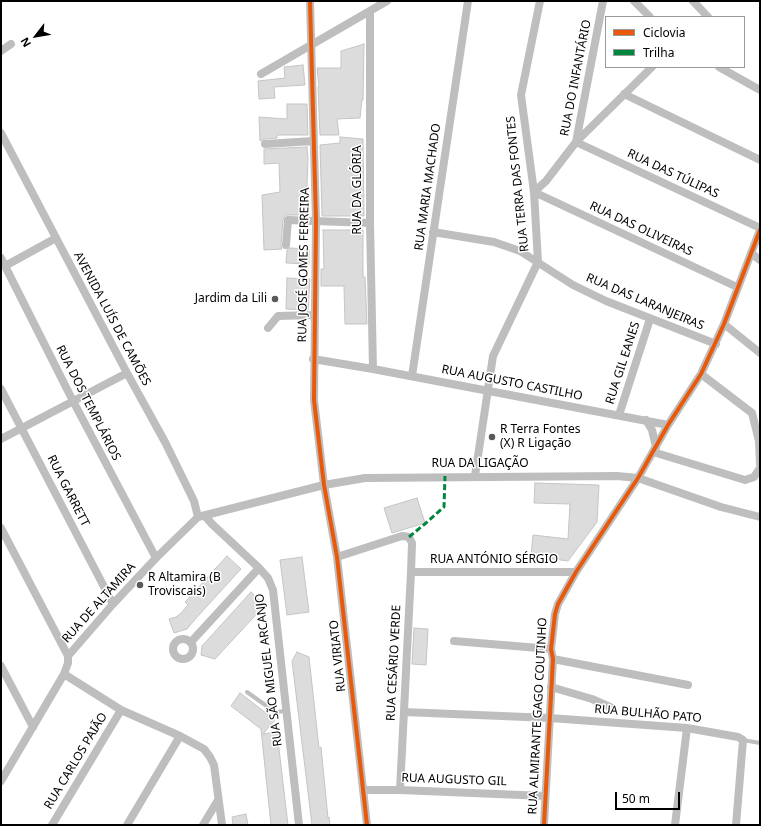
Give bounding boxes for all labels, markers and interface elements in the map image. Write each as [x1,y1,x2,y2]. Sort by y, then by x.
north arrow [16,16,56,56]
legend [605,16,745,68]
street label: RUA DO INFANTÁRIO [558,18,594,138]
text: Ciclovia [643,24,685,41]
text: N [17,35,34,50]
text: Trilha [643,44,674,61]
street label: RUA TERRA DAS FONTES [504,115,532,253]
street label: RUA MARIA MACHADO [412,122,444,252]
street label: RUA DA GLÓRIA [351,145,365,235]
street label: RUA DAS TÚLIPAS [625,146,721,202]
street label: RUA JOSÉ GOMES FERREIRA [295,187,313,343]
street label: RUA DAS OLIVEIRAS [587,199,695,259]
street label: AVENIDA LUÍS DE CAMÕES [71,250,153,388]
street label: RUA DAS LARANJEIRAS [584,271,706,333]
place label: Jardim da Lili [195,292,267,306]
marker: Jardim da Lili [270,294,280,304]
street label: RUA GIL EANES [603,320,643,406]
street label: RUA DOS TEMPLÁRIOS [53,343,123,463]
street label: RUA AUGUSTO CASTILHO [440,362,584,404]
place label: R Terra Fontes (X) R Ligação [500,423,580,451]
marker: R Terra Fontes (X) R Ligação [487,432,497,442]
street label: RUA GARRETT [44,453,92,529]
street label: RUA DA LIGAÇÃO [431,457,529,471]
street label: RUA ANTÓNIO SÉRGIO [430,553,558,567]
street label: RUA DE ALTAMIRA [59,560,139,646]
place label: R Altamira (B Troviscais) [148,571,221,599]
marker: R Altamira (B Troviscais) [135,580,145,590]
street label: RUA SÃO MIGUEL ARCANJO [252,593,286,747]
street label: RUA CESÁRIO VERDE [384,605,404,721]
street label: RUA ALMIRANTE GAGO COUTINHO [526,617,550,815]
street label: RUA VIRIATO [327,619,349,693]
street label: RUA BULHÃO PATO [594,702,702,726]
street label: RUA CARLOS PAIÃO [42,710,110,812]
street label: RUA AUGUSTO GIL [401,771,507,789]
scale bar [617,784,682,810]
text: 50 m [622,790,650,807]

